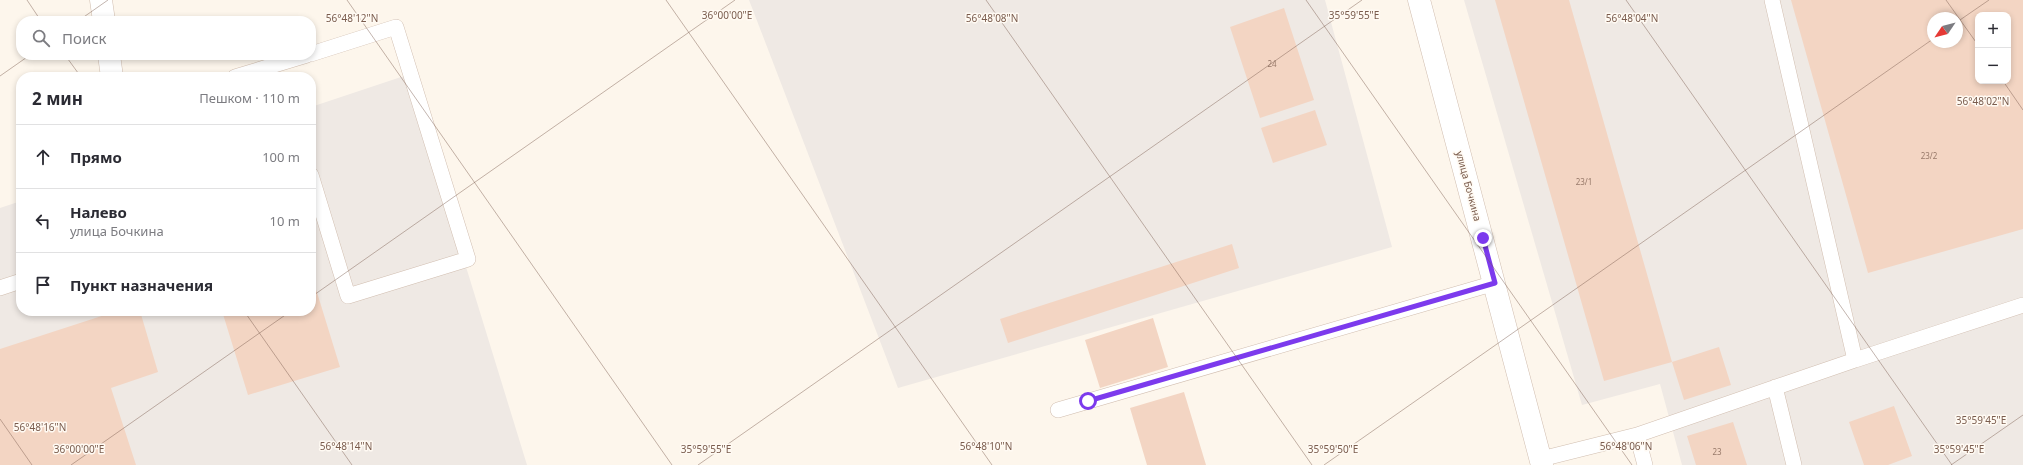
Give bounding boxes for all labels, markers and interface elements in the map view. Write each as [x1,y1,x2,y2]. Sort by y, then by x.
text: 36°00'00"E [702,8,752,22]
text: 35°59'55"E [1329,8,1379,22]
text: 56°48'12"N [326,11,378,25]
text: 56°48'08"N [966,11,1018,25]
text: 56°48'04"N [1606,11,1658,25]
north arrow [1927,12,1963,48]
map controls [1975,12,2011,84]
button: + [1975,12,2011,48]
search box [16,16,316,60]
icon: search [30,27,52,49]
text: Поиск [62,28,107,48]
button: − [1975,48,2011,84]
house number: 24 [1267,58,1277,69]
text: 2 мин [32,87,83,110]
text: Пешком · 110 m [199,89,300,107]
text: 56°48'02"N [1957,94,2009,108]
icon: ahead [32,146,54,168]
text: Прямо [70,147,122,167]
text: 100 m [262,148,300,166]
street label: улица Бочкина [1453,149,1485,223]
house number: 23/2 [1921,150,1938,161]
house number: 23/1 [1576,176,1592,187]
text: Налево [70,202,127,222]
icon: left [32,210,54,232]
text: 10 m [270,212,300,230]
text: улица Бочкина [70,222,164,240]
route end [1474,229,1492,247]
icon: arrive [32,274,54,296]
text: Пункт назначения [70,275,213,295]
route start [1079,392,1097,410]
text: 35°59'45"E [1956,413,2006,427]
text: 56°48'16"N [14,420,66,434]
text: 56°48'14"N [320,439,372,453]
text: 56°48'10"N [960,439,1012,453]
text: 56°48'06"N [1600,439,1652,453]
text: 36°00'00"E [54,442,104,456]
text: 35°59'55"E [681,442,731,456]
text: 35°59'50"E [1308,442,1358,456]
text: 35°59'45"E [1934,442,1984,456]
house number: 23 [1712,446,1722,457]

